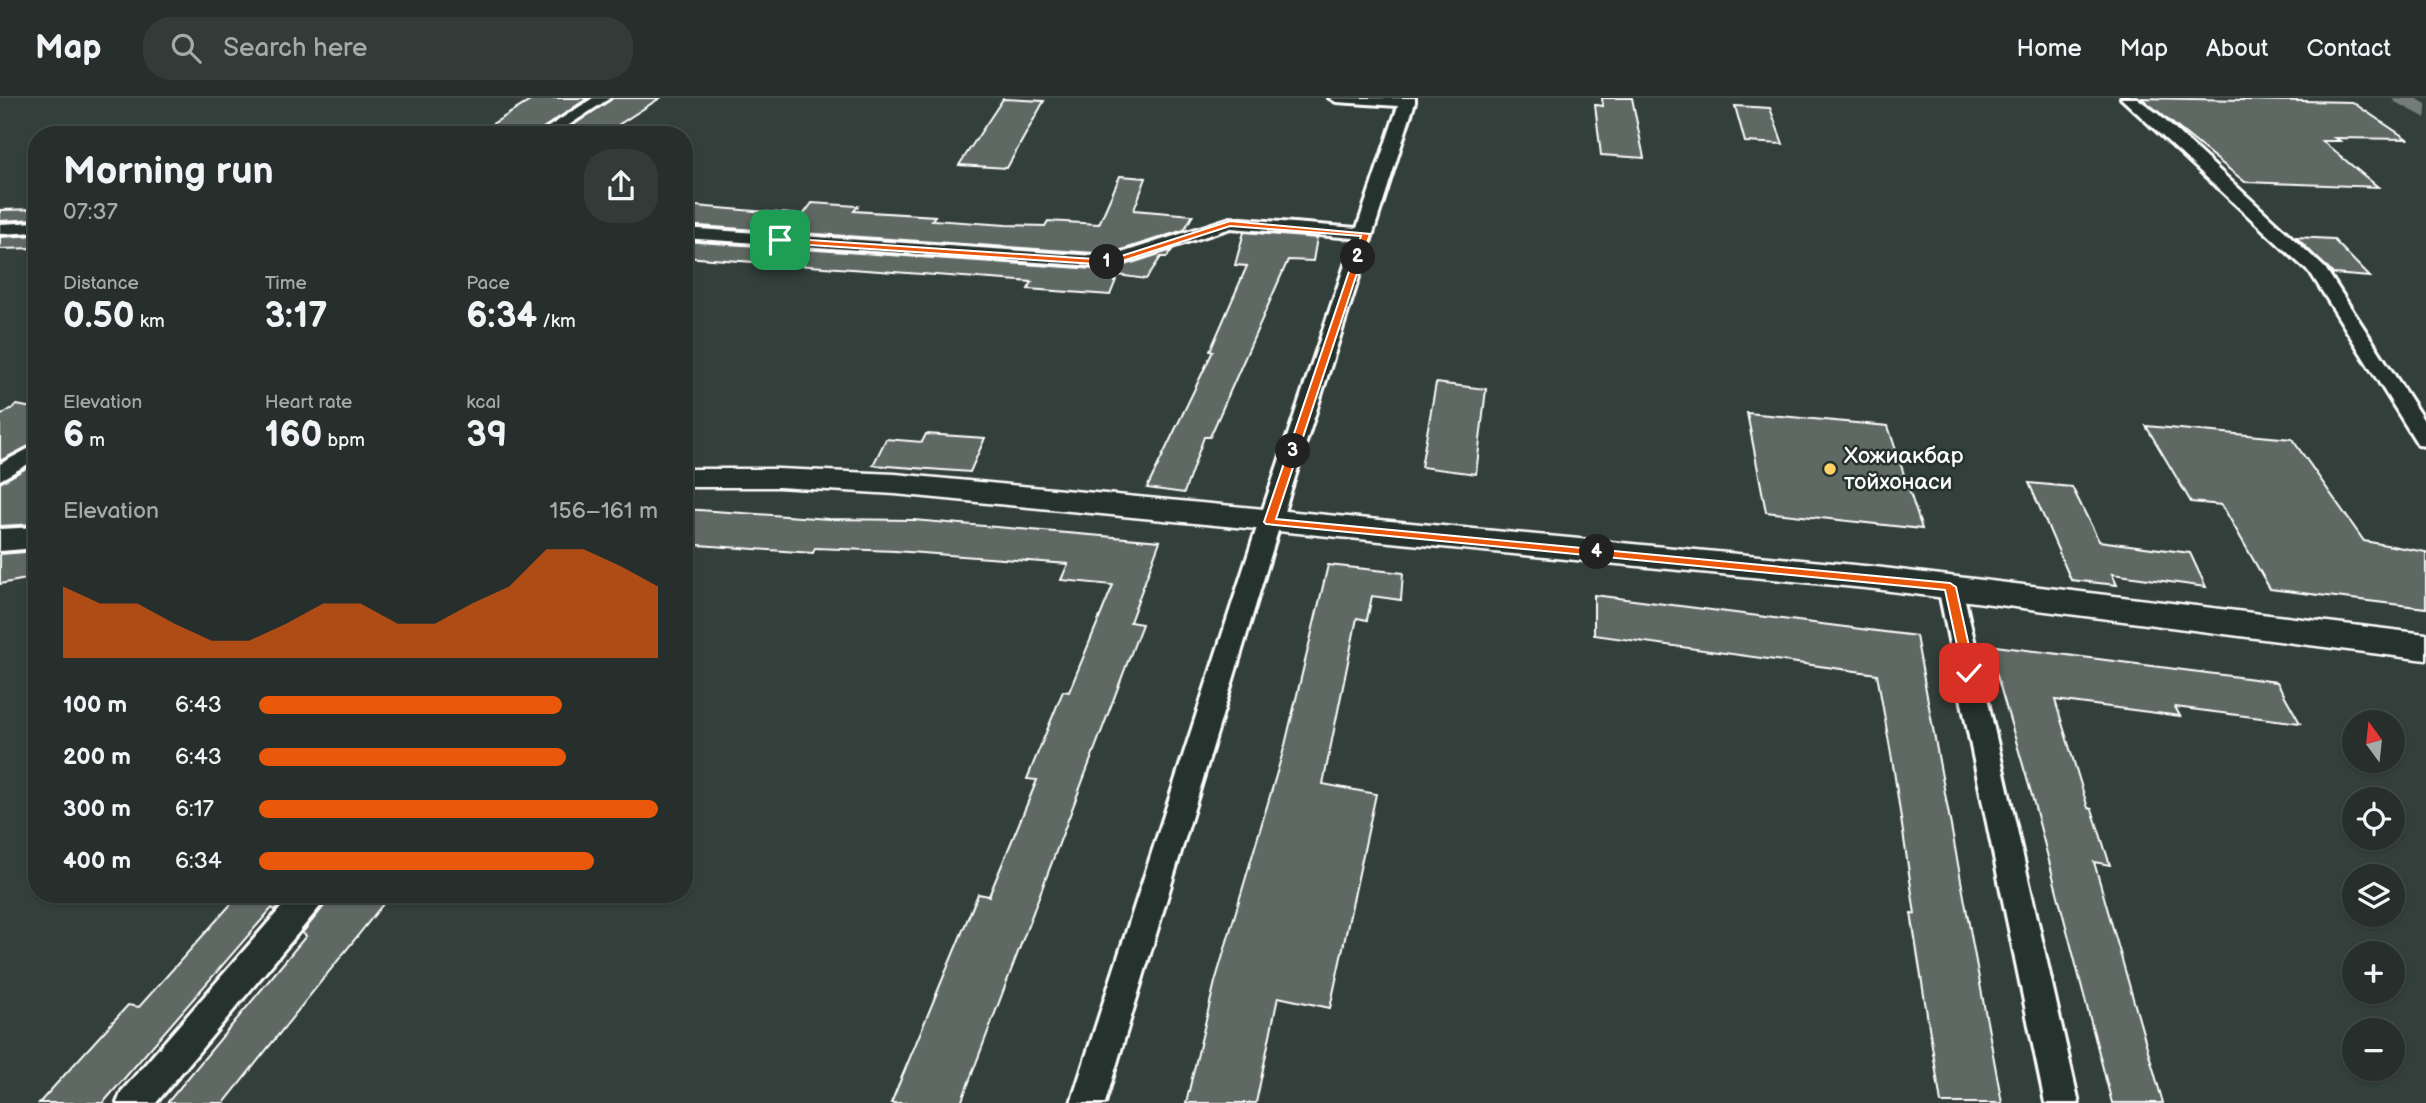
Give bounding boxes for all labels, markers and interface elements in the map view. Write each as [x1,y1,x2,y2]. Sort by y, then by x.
search box [143,17,633,80]
text: Map [35,28,101,68]
icon: search [167,29,205,67]
text: Search here [223,33,367,64]
text: Home [2017,34,2082,63]
text: Map [2120,34,2168,63]
text: About [2206,34,2268,63]
text: Contact [2306,34,2391,63]
text: Morning run [63,149,274,194]
button: share [584,149,658,223]
text: 07:37 [63,198,118,226]
pin [750,210,810,270]
icon: arrive [761,221,799,259]
pin: 2 [1340,240,1376,274]
pin: 1 [1090,244,1124,280]
text: 2 [1352,245,1363,268]
text: 1 [1103,250,1111,273]
text: Distance [63,272,139,295]
text: Time [265,272,307,295]
text: Pace [466,272,510,295]
text: 0.50 [63,295,135,338]
text: 3:17 [265,295,328,338]
text: 6:34 [466,295,537,338]
text: km [135,310,165,333]
text: /km [537,310,576,333]
text: Elevation [63,391,142,414]
text: Heart rate [265,391,352,414]
text: kcal [466,391,500,414]
text: 6 [63,414,84,457]
text: 160 [265,414,322,457]
text: 39 [466,414,507,457]
text: m [84,429,105,452]
text: bpm [322,429,365,452]
pin: 3 [1276,434,1310,468]
text: 3 [1287,439,1298,462]
place label: Хожиакбар тойхонаси [1844,442,1963,496]
marker: Хожиакбар тойхонаси [1822,461,1838,477]
text: Elevation [63,497,159,525]
text: 156–161 m [550,497,658,525]
pin: 4 [1580,534,1614,570]
text: 4 [1591,540,1602,563]
pin [1939,643,1999,703]
icon: check [1950,654,1988,692]
text: 100 m [63,691,127,719]
text: 6:43 [175,691,222,719]
north arrow [2342,710,2404,774]
map controls [2342,710,2405,1081]
text: 200 m [63,743,131,771]
text: 6:43 [175,743,222,771]
button: locate [2342,787,2405,850]
text: 300 m [63,795,131,823]
text: 6:17 [175,795,214,823]
text: 400 m [63,847,131,875]
text: 6:34 [175,847,222,875]
button: layers [2342,864,2405,927]
button: + [2342,941,2405,1004]
button: − [2342,1018,2405,1081]

